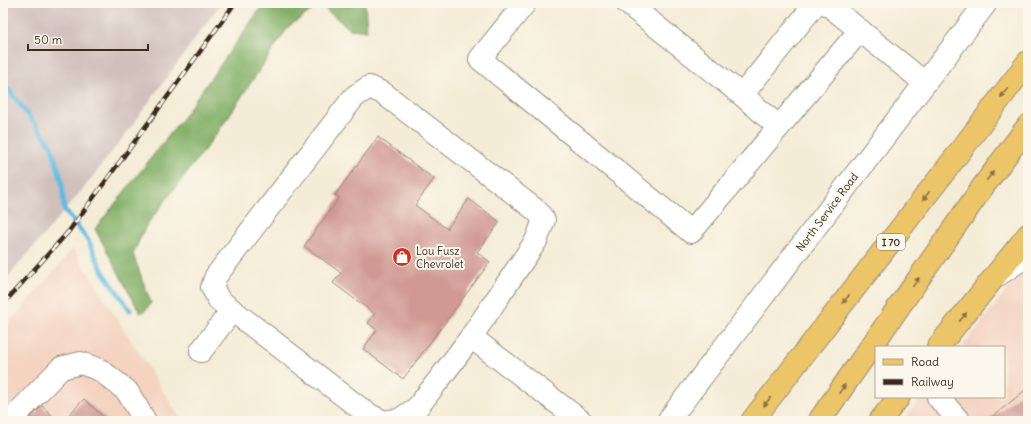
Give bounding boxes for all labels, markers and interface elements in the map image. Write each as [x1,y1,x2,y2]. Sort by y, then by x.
scale bar [28,26,148,52]
text: 50 m [34,32,63,47]
one-way arrow [1000,87,1009,98]
street label: North Service Road [793,169,861,254]
one-way arrow [986,170,995,181]
one-way arrow [922,191,930,202]
road number: I 70 [877,234,905,250]
place label: Lou Fusz Chevrolet [416,244,464,271]
shop icon: Lou Fusz Chevrolet [391,246,413,268]
one-way arrow [912,277,920,287]
one-way arrow [842,294,851,305]
one-way arrow [958,311,967,322]
legend [875,346,1005,398]
text: Road [911,354,939,369]
text: Railway [911,374,954,389]
one-way arrow [838,384,846,394]
one-way arrow [763,396,771,407]

